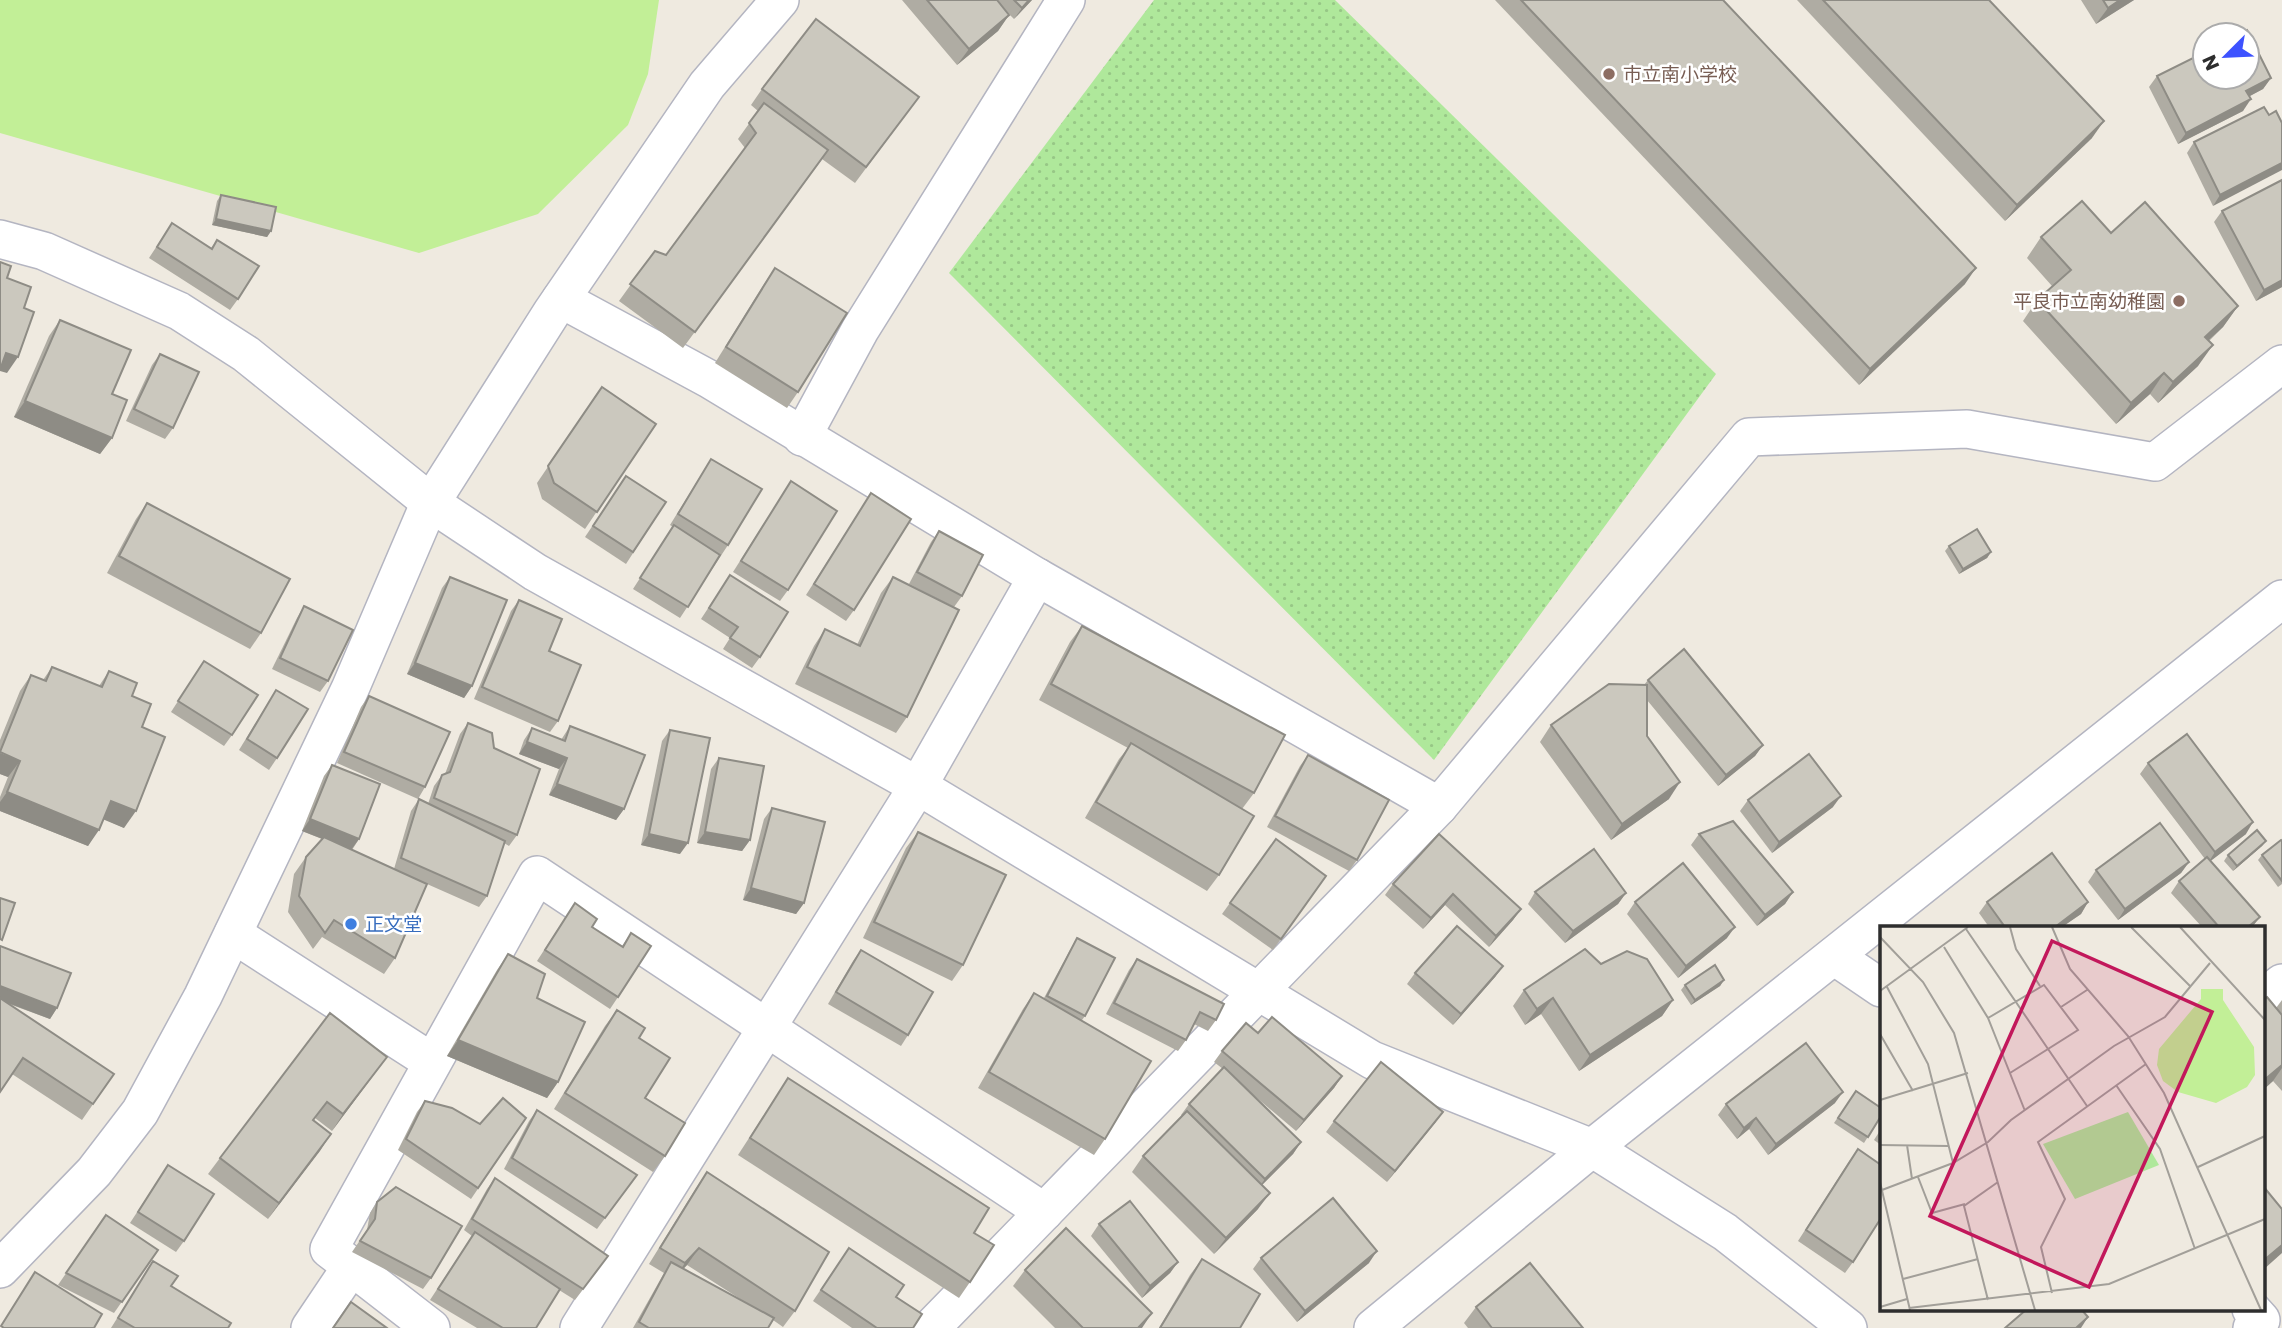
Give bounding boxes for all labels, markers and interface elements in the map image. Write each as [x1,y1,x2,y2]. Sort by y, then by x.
north arrow [2191,21,2261,91]
text: N [2196,51,2226,75]
place label: 市立南小学校 [1623,61,1737,88]
marker: 市立南小学校 [1601,66,1617,82]
place label: 平良市立南幼稚園 [2013,288,2165,315]
marker: 平良市立南幼稚園 [2171,293,2187,309]
place label: 正文堂 [365,911,422,938]
marker: 正文堂 [343,916,359,932]
inset map [1880,926,2264,1310]

